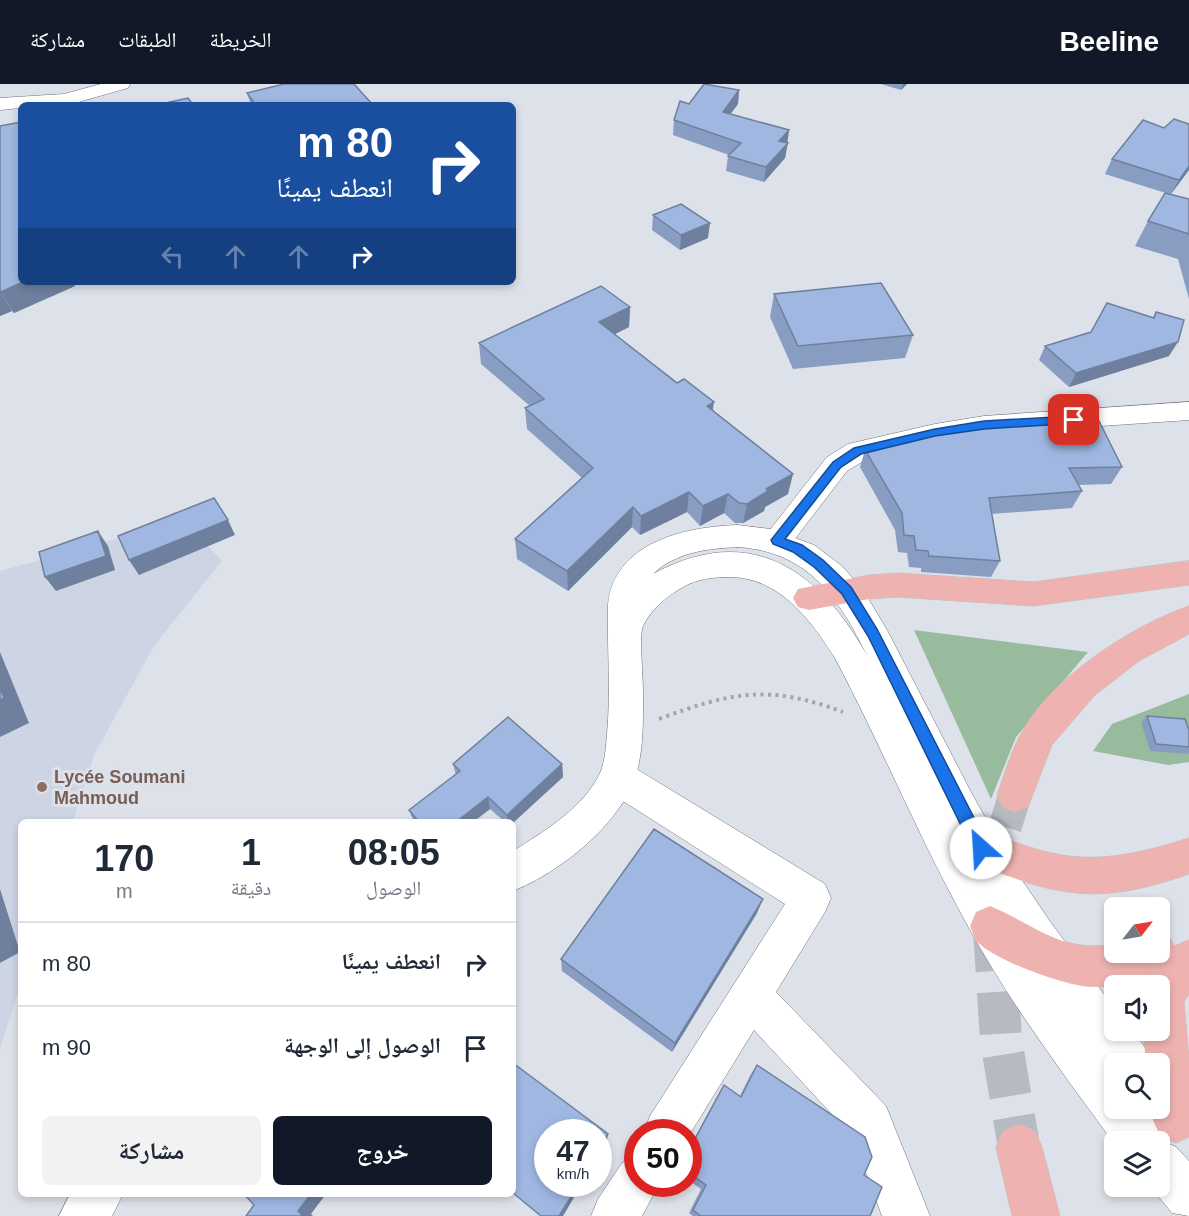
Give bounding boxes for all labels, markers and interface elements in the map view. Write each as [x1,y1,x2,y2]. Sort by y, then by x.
text: Beeline [1059,26,1159,57]
text: مشاركة [30,28,85,51]
text: الطبقات [118,28,177,51]
text: الخريطة [210,28,271,51]
text: 80 m [297,119,393,166]
icon: right [414,126,492,204]
text: انعطف يمينًا [277,173,393,203]
icon: left [156,240,189,273]
icon: ahead [219,240,252,273]
icon: ahead [282,240,315,273]
icon: right [345,240,378,273]
pin [1048,394,1099,445]
icon: arrive [1057,403,1090,436]
place label: Lycée Soumani Mahmoud [54,767,185,808]
marker: Lycée Soumani Mahmoud [35,780,49,794]
position arrow [949,816,1013,880]
text: 1 [241,832,261,873]
text: 08:05 [348,832,440,873]
text: 170 [94,838,154,879]
text: دقيقة [231,877,271,899]
text: الوصول [366,877,421,899]
text: m [116,880,133,902]
north arrow [1104,897,1170,963]
map controls [1104,897,1170,1197]
icon: right [459,948,492,981]
text: انعطف يمينًا [342,949,441,974]
text: 80 m [42,951,91,976]
button: sound [1104,975,1170,1041]
icon: arrive [459,1032,492,1065]
text: الوصول إلى الوجهة [284,1033,441,1058]
text: 90 m [42,1035,91,1060]
button: search [1104,1053,1170,1119]
button: مشاركة [42,1116,261,1185]
button: خروج [273,1116,492,1185]
speed limit sign: 50 [624,1119,702,1197]
button: layers [1104,1131,1170,1197]
text: 47 [556,1134,590,1167]
text: km/h [557,1165,589,1182]

